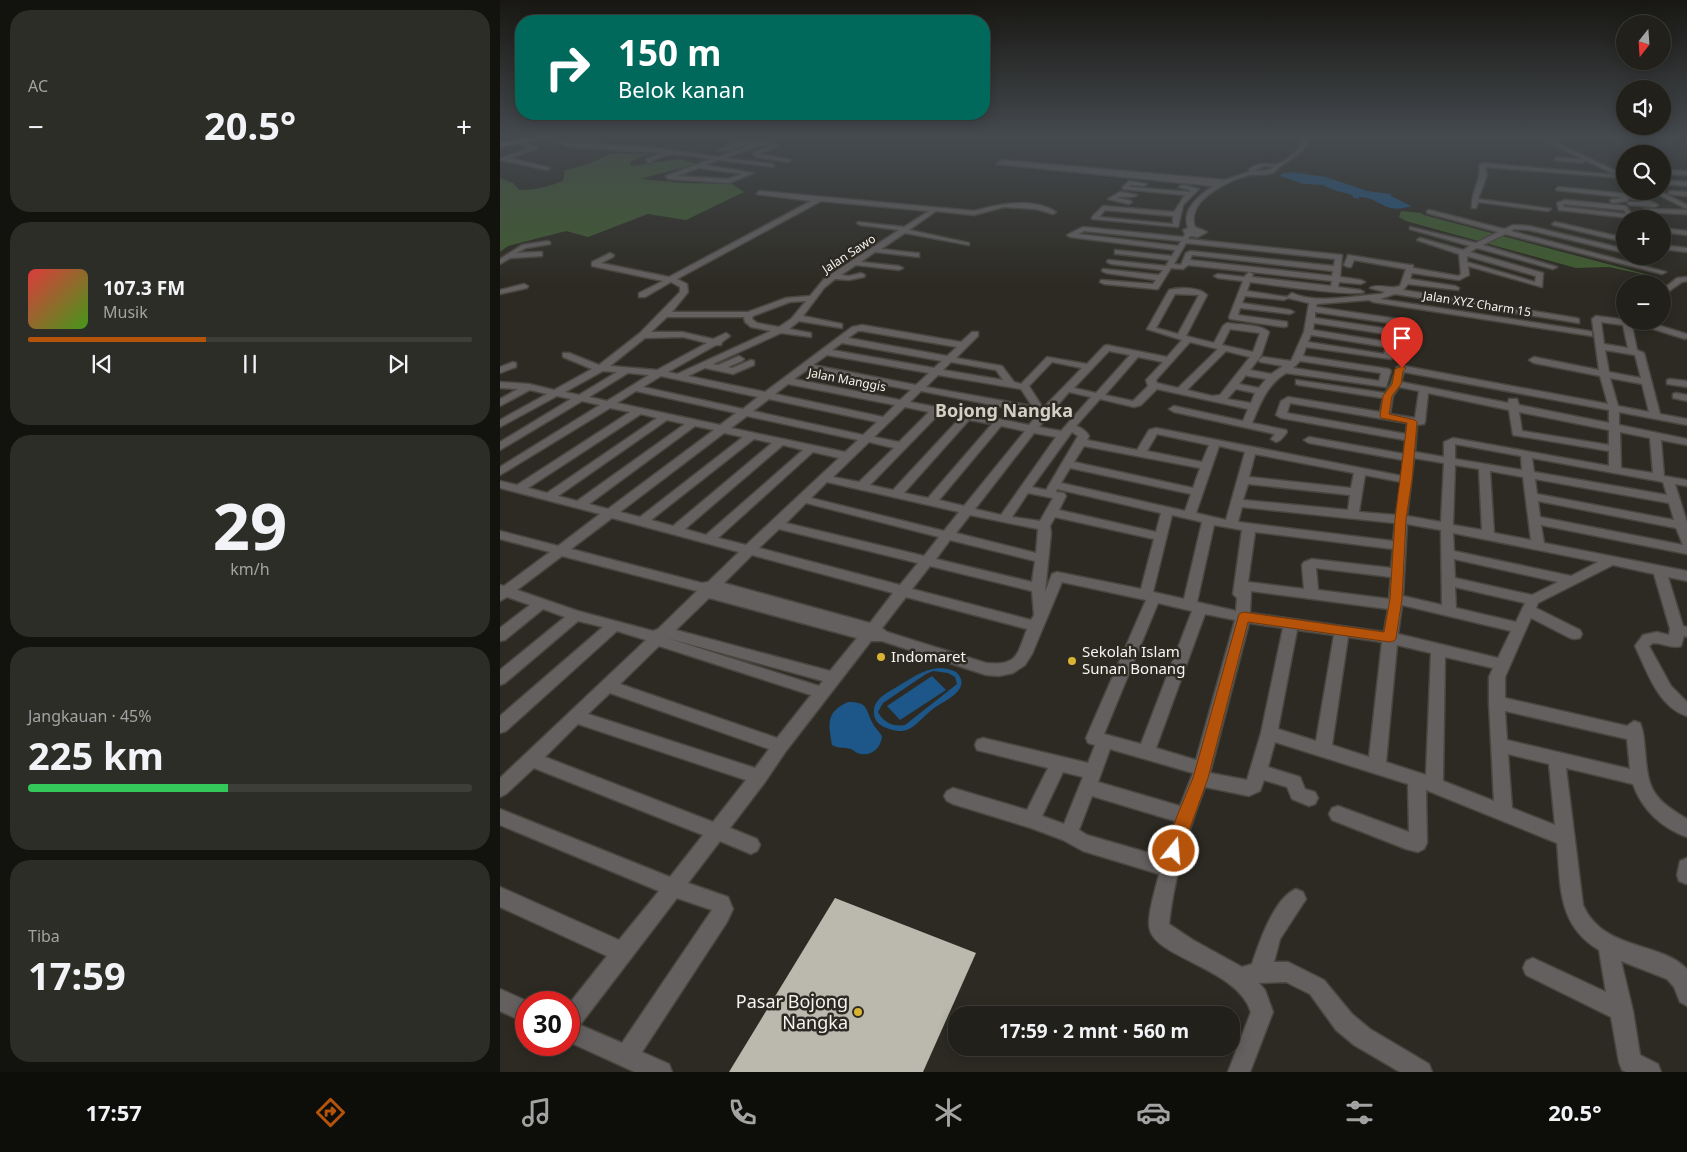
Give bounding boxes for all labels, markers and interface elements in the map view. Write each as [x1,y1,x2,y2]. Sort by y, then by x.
north arrow [1616,15,1671,70]
map controls [1616,15,1671,330]
text: 150 m [618,29,721,76]
icon: right [535,35,600,100]
text: Belok kanan [618,74,745,104]
text: AC [28,75,48,97]
button: sound [1616,80,1671,135]
text: 20.5° [204,99,296,151]
text: − [28,107,44,145]
text: + [456,107,472,145]
button: search [1616,145,1671,200]
button: + [1616,210,1671,265]
street label: Jalan Sawo [818,230,879,278]
text: 107.3 FM [103,275,185,301]
button: − [1616,275,1671,330]
street label: Jalan XYZ Charm 15 [1421,286,1532,320]
text: Musik [103,301,148,323]
pin [1381,317,1423,368]
icon: arrive [1388,324,1416,352]
icon: previous [88,350,116,378]
icon: pause [236,350,264,378]
icon: next [384,350,412,378]
street label: Jalan Manggis [806,363,888,395]
district label: Bojong Nangka [935,398,1073,422]
text: 29 [213,481,287,569]
text: km/h [230,558,270,580]
place label: Sekolah Islam Sunan Bonang [1082,641,1185,678]
place label: Indomaret [891,646,966,666]
marker: Indomaret [875,651,887,663]
marker: Sekolah Islam Sunan Bonang [1066,655,1078,667]
text: Jangkauan · 45% [28,705,152,727]
text: 225 km [28,729,164,781]
position arrow [1147,824,1199,876]
text: Tiba [28,925,60,947]
text: 17:59 [28,949,126,1001]
place label: Pasar Bojong Nangka [736,989,848,1034]
speed limit sign: 30 [515,991,580,1056]
marker: Pasar Bojong Nangka [852,1006,864,1018]
text: 17:59 · 2 mnt · 560 m [999,1018,1189,1044]
icon: directions [313,1095,348,1130]
icon: music [519,1095,554,1130]
icon: phone [725,1095,760,1130]
icon: climate [931,1095,966,1130]
icon: car [1136,1095,1171,1130]
icon: filters [1342,1095,1377,1130]
text: 17:57 [85,1097,142,1127]
text: 20.5° [1548,1097,1601,1127]

